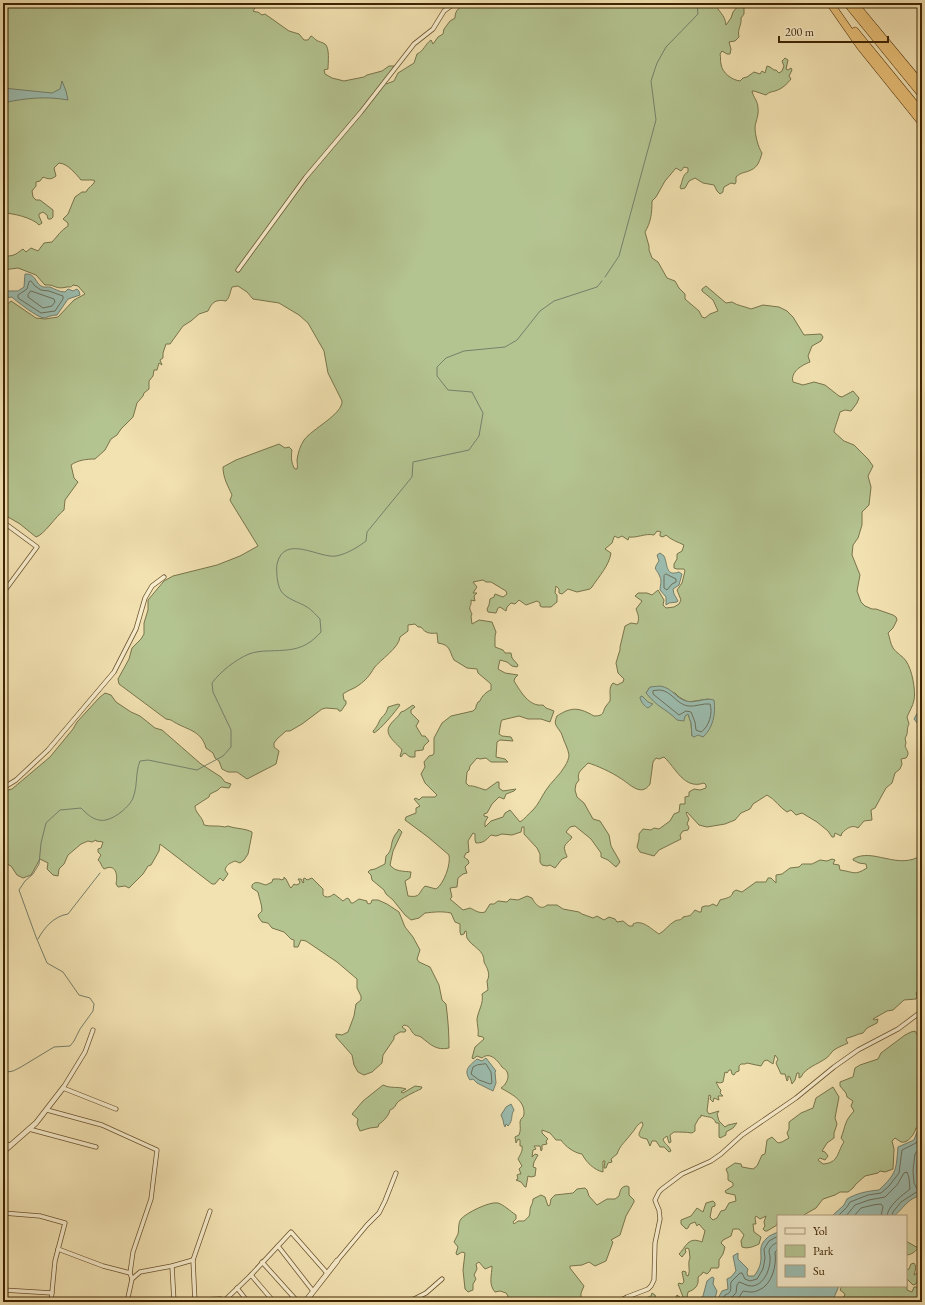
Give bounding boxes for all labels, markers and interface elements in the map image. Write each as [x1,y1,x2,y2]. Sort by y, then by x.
scale bar [779,18,888,44]
text: 200 m [785,24,815,40]
legend [777,1215,907,1287]
text: Yol [813,1223,827,1239]
text: Park [813,1243,834,1259]
text: Su [813,1263,826,1279]

